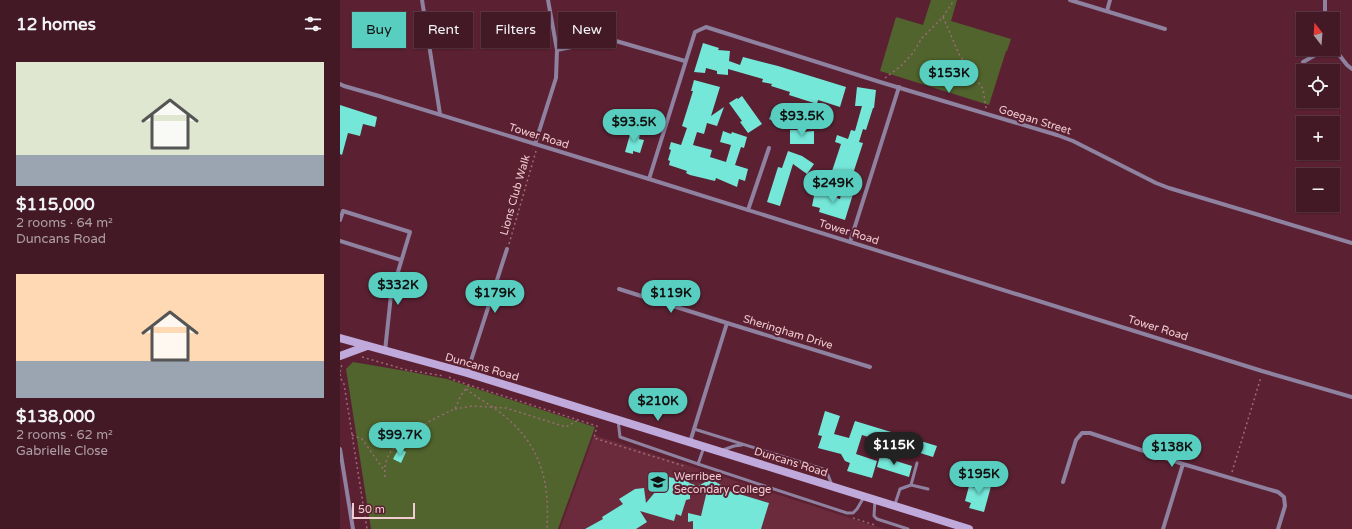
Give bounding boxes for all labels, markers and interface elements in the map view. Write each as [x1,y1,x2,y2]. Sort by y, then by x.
chip: Buy [352,12,406,48]
chip: Rent [414,12,473,48]
chip: Filters [481,12,550,48]
chip: New [558,12,616,48]
north arrow [1296,12,1340,56]
map controls [1296,12,1340,212]
icon: filters [302,13,324,35]
text: 12 homes [16,14,96,35]
pin: $153K [921,60,977,94]
button: locate [1296,64,1340,108]
text: $153K [928,65,970,81]
icon: home [134,88,206,160]
pin: $93.5K [769,103,835,137]
street label: Goegan Street [997,103,1073,137]
text: $93.5K [780,108,824,124]
pin: $93.5K [601,109,667,143]
text: $93.5K [612,114,656,130]
button: + [1296,116,1340,160]
street label: Tower Road [507,121,571,151]
street label: Lions Club Walk [497,153,533,237]
button: − [1296,168,1340,212]
pin: $249K [805,170,861,204]
text: $249K [812,175,854,191]
text: $115,000 [16,194,95,215]
text: 2 rooms · 64 m² [16,215,113,231]
street label: Tower Road [817,217,881,247]
text: Duncans Road [16,231,106,247]
pin: $332K [370,272,426,306]
text: $332K [377,277,419,293]
pin: $179K [467,280,523,314]
pin: $119K [643,280,699,314]
text: $179K [474,285,516,301]
text: $119K [650,285,692,301]
icon: home [134,300,206,372]
street label: Sheringham Drive [742,312,834,352]
street label: Tower Road [1126,313,1190,343]
street label: Duncans Road [444,350,520,384]
pin: $210K [630,388,686,422]
text: $210K [637,393,679,409]
text: $138,000 [16,406,95,427]
pin: $99.7K [367,422,433,456]
text: 2 rooms · 62 m² [16,427,113,443]
text: $99.7K [378,427,422,443]
pin: $115K [866,432,922,466]
pin: $138K [1144,434,1200,468]
text: $115K [873,437,915,453]
text: $138K [1151,439,1193,455]
text: Gabrielle Close [16,443,108,459]
street label: Duncans Road [753,445,829,479]
pin: $195K [951,461,1007,495]
text: $195K [958,466,1000,482]
school or university icon: Werribee Secondary College [645,469,671,495]
place label: Werribee Secondary College [674,470,771,496]
scale bar [352,501,415,520]
text: 50 m [358,503,385,516]

